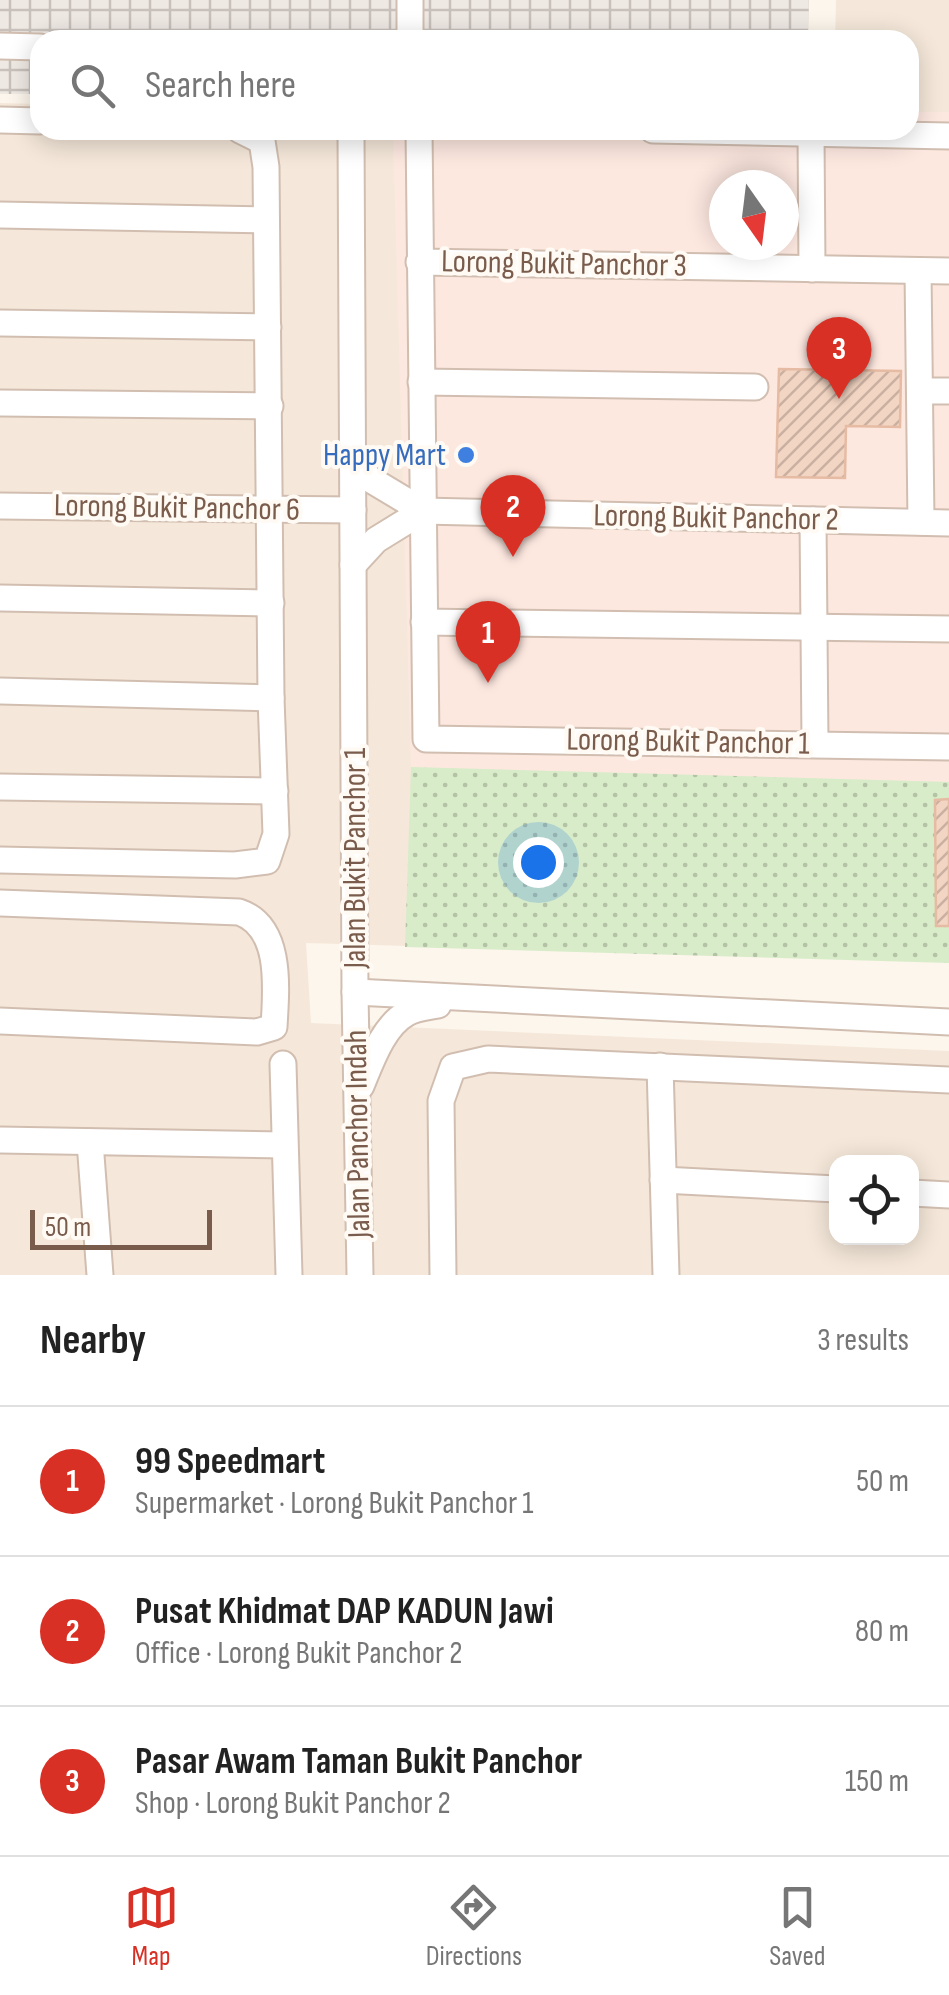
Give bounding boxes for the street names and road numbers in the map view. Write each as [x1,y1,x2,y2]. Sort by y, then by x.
street label: Lorong Bukit Panchor 3 [441,242,687,286]
street label: Lorong Bukit Panchor 6 [54,486,300,530]
street label: Lorong Bukit Panchor 2 [593,496,839,540]
street label: Lorong Bukit Panchor 1 [566,720,810,764]
street label: Jalan Bukit Panchor 1 [336,748,375,969]
street label: Jalan Panchor Indah [337,1029,379,1240]

